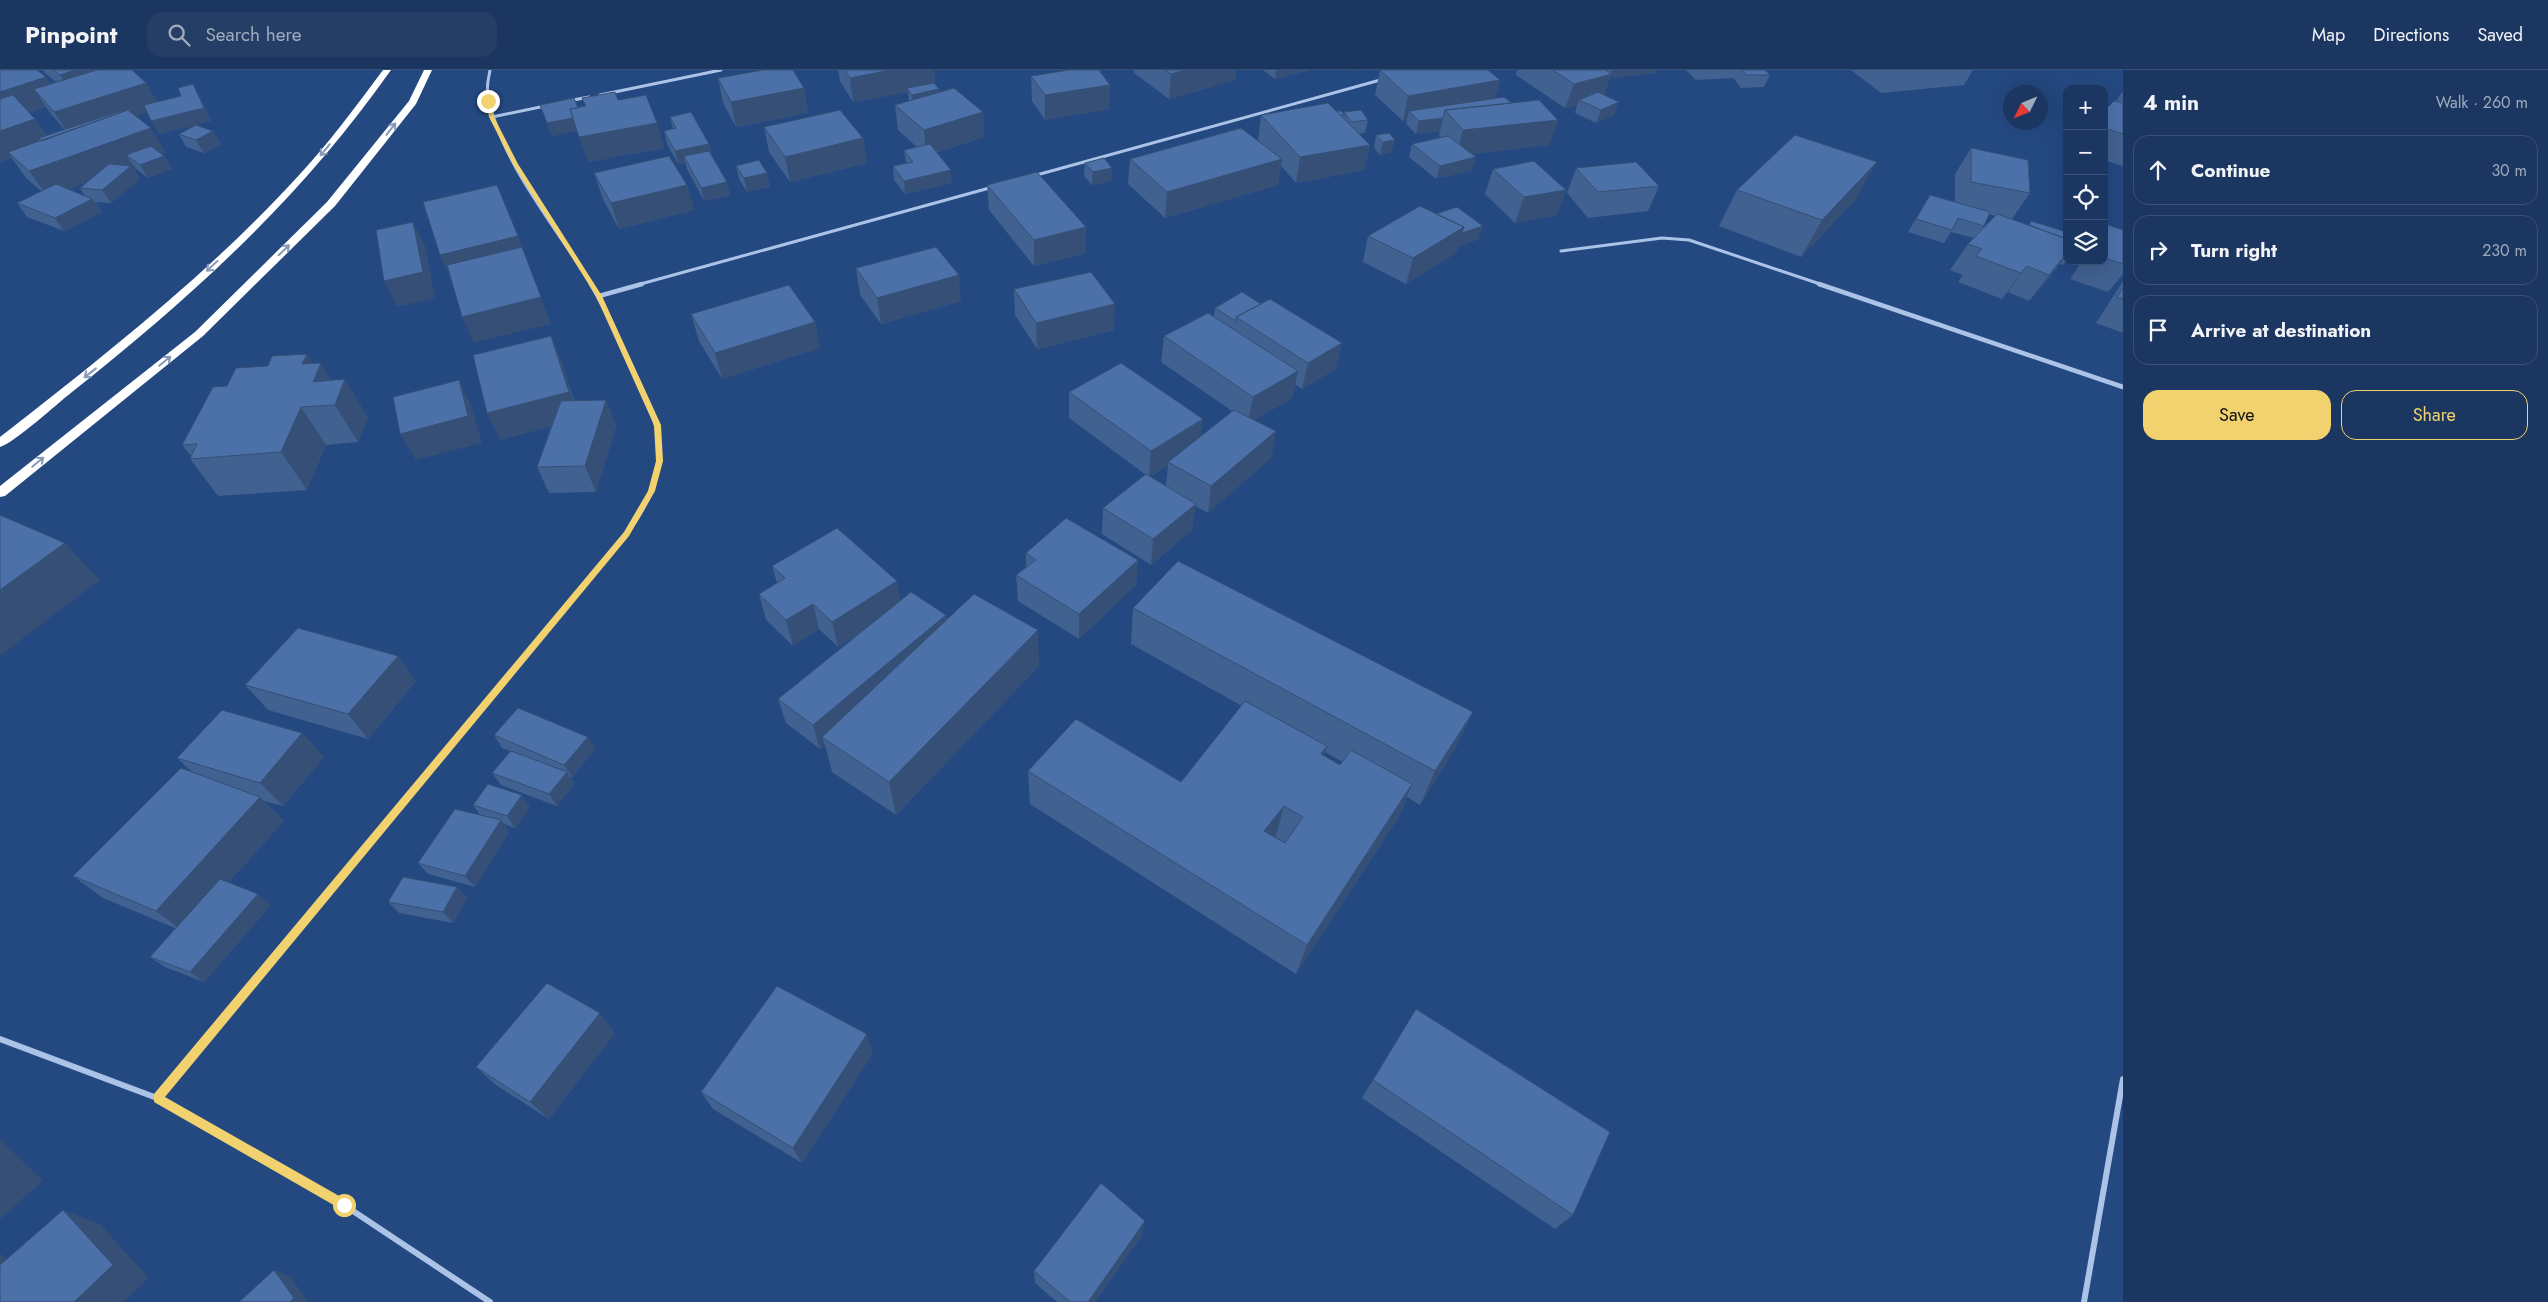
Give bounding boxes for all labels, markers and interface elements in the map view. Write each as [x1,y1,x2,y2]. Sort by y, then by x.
search box [147,12,497,57]
text: Pinpoint [25,17,117,52]
icon: search [165,21,193,49]
text: Search here [205,21,302,48]
text: Map [2312,22,2345,48]
text: Directions [2373,22,2449,48]
text: Saved [2477,22,2523,48]
north arrow [2003,85,2048,130]
map controls [2063,85,2108,265]
button: + [2063,85,2108,130]
text: 4 min [2143,88,2199,118]
route end [477,90,500,113]
text: Walk · 260 m [2436,91,2528,114]
one-way arrow [386,123,397,136]
button: − [2063,130,2108,175]
one-way arrow [320,143,331,156]
icon: ahead [2144,156,2172,184]
text: Continue [2191,157,2270,184]
text: 30 m [2491,159,2527,182]
button: locate [2063,175,2108,220]
button: layers [2063,220,2108,265]
icon: right [2144,236,2172,264]
text: Turn right [2191,237,2277,264]
text: 230 m [2482,239,2527,262]
one-way arrow [278,244,290,257]
one-way arrow [206,260,218,272]
icon: arrive [2144,316,2172,344]
text: Arrive at destination [2191,317,2371,344]
one-way arrow [158,355,171,366]
one-way arrow [83,367,96,378]
button: Save [2143,390,2331,440]
button: Share [2341,390,2528,440]
one-way arrow [31,457,44,468]
route start [333,1194,356,1217]

